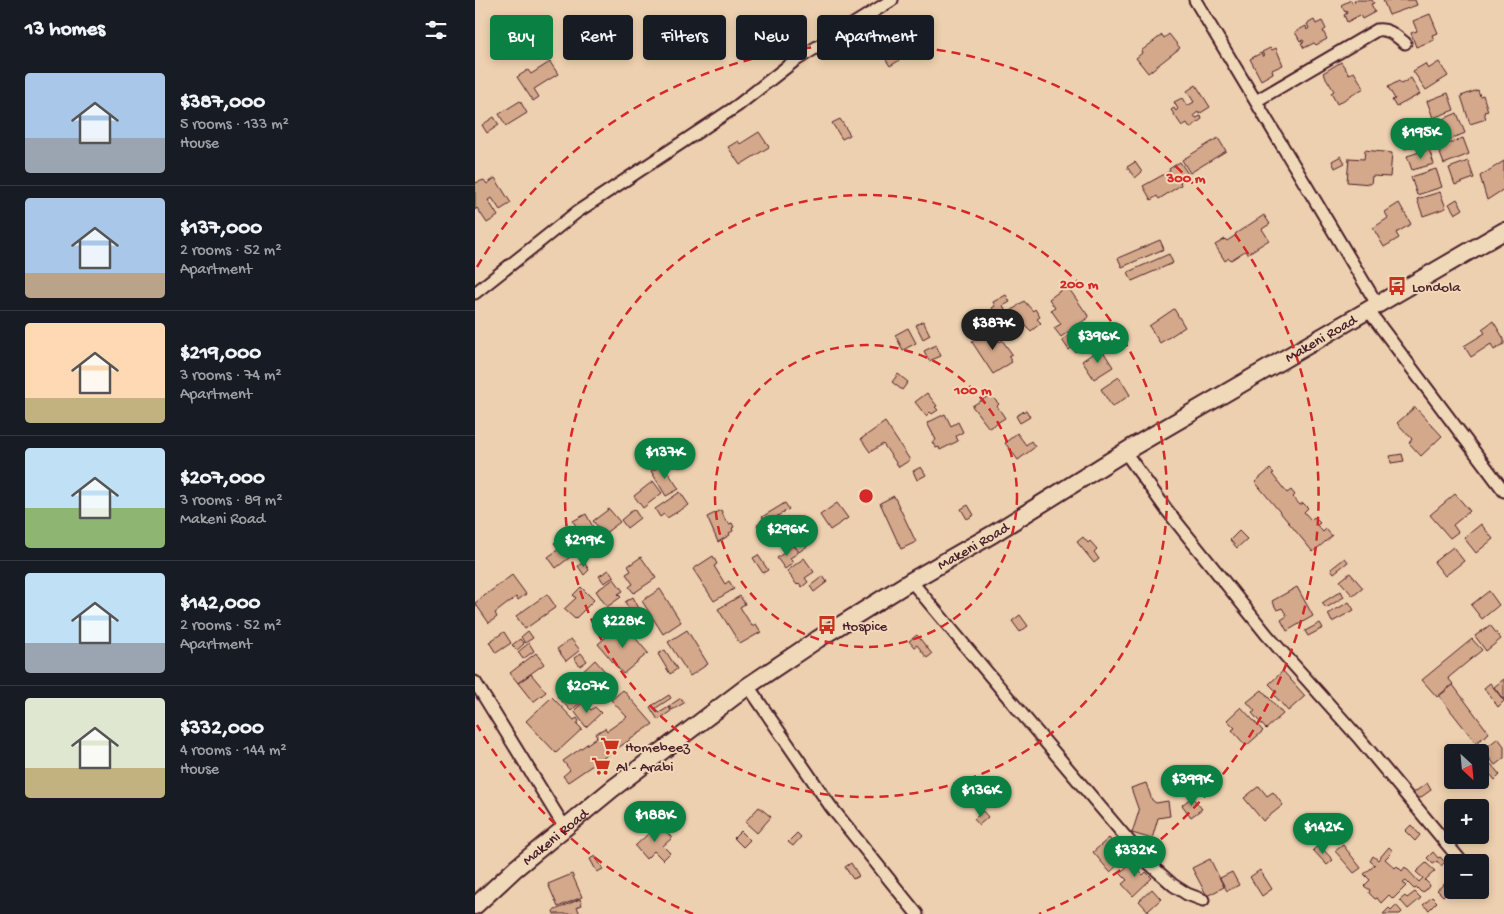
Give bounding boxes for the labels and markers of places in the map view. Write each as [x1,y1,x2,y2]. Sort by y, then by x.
pin: $195K [1386,118,1456,160]
bus stop icon: Londola [1386,275,1408,297]
place label: Londola [1412,279,1461,297]
pin: $387K [958,308,1028,351]
pin: $396K [1063,322,1133,364]
pin: $137K [630,438,700,480]
centre of rings [857,487,875,505]
pin: $296K [752,514,822,557]
pin: $219K [549,526,619,568]
pin: $228K [588,606,658,649]
bus stop icon: Hospice [816,614,838,636]
place label: Hospice [842,618,888,636]
pin: $207K [552,672,622,714]
supermarket icon: Homebeez [599,735,621,757]
place label: Homebeez [625,739,690,757]
supermarket icon: Al - Arabi [590,755,612,777]
place label: Al - Arabi [616,759,674,777]
pin: $399K [1157,764,1227,807]
pin: $136K [946,776,1016,818]
pin: $188K [620,800,690,843]
pin: $142K [1288,812,1358,855]
pin: $332K [1100,836,1170,878]

